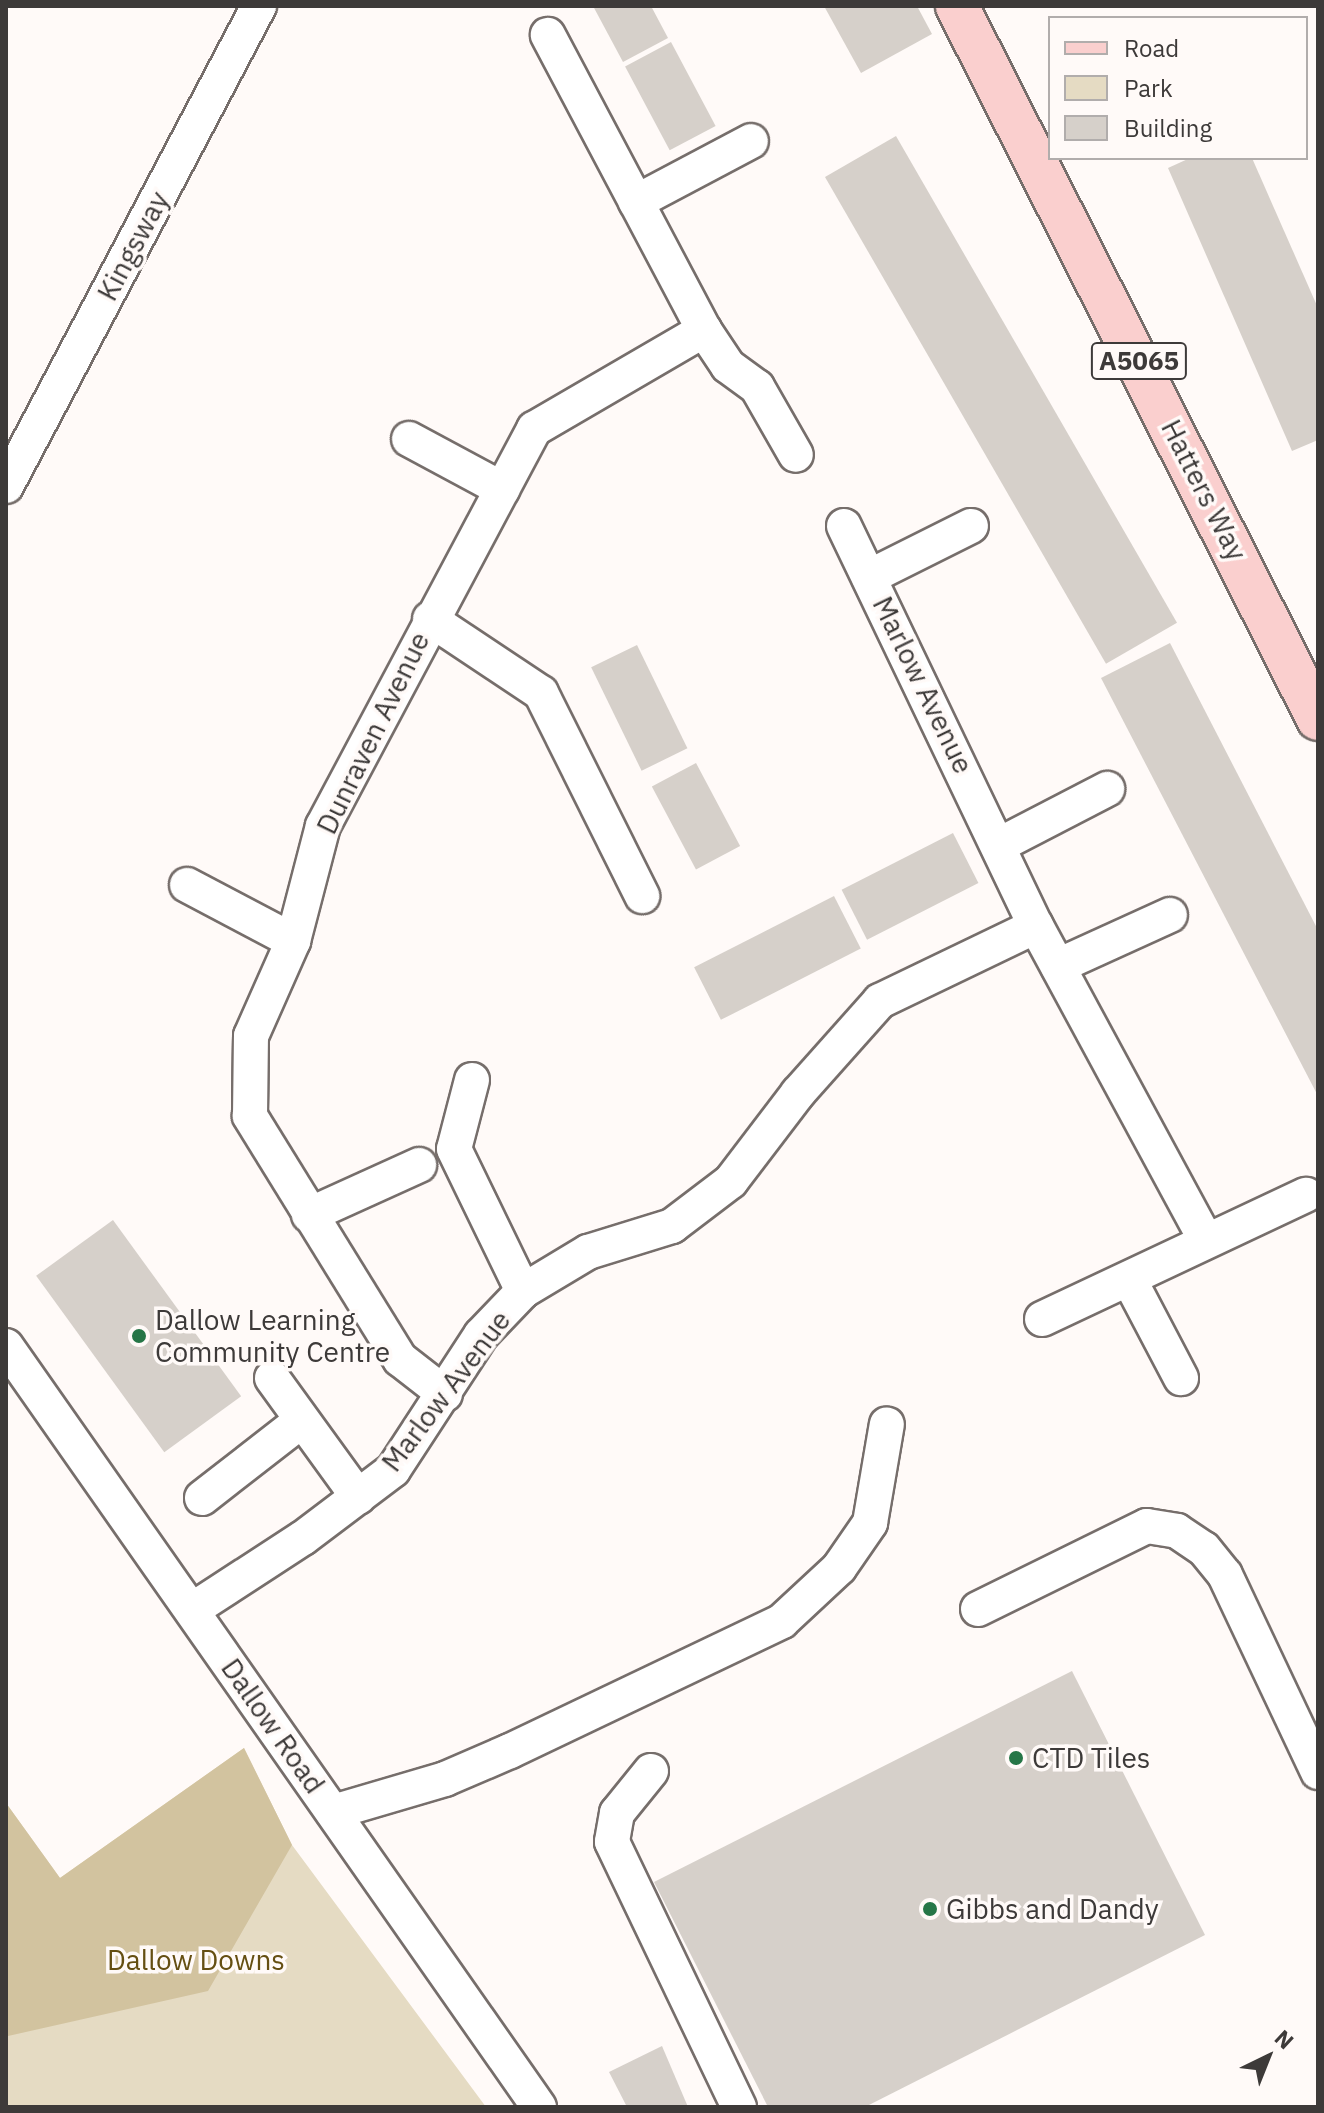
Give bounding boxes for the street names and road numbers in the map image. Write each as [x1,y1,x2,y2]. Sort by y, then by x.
street label: Kingsway [90,186,176,306]
road number: A5065 [1089,339,1189,383]
street label: Hatters Way [1154,414,1254,566]
street label: Marlow Avenue [866,591,980,779]
street label: Dunraven Avenue [310,627,436,839]
street label: Marlow Avenue [375,1304,517,1478]
street label: Dallow Road [214,1652,332,1800]

